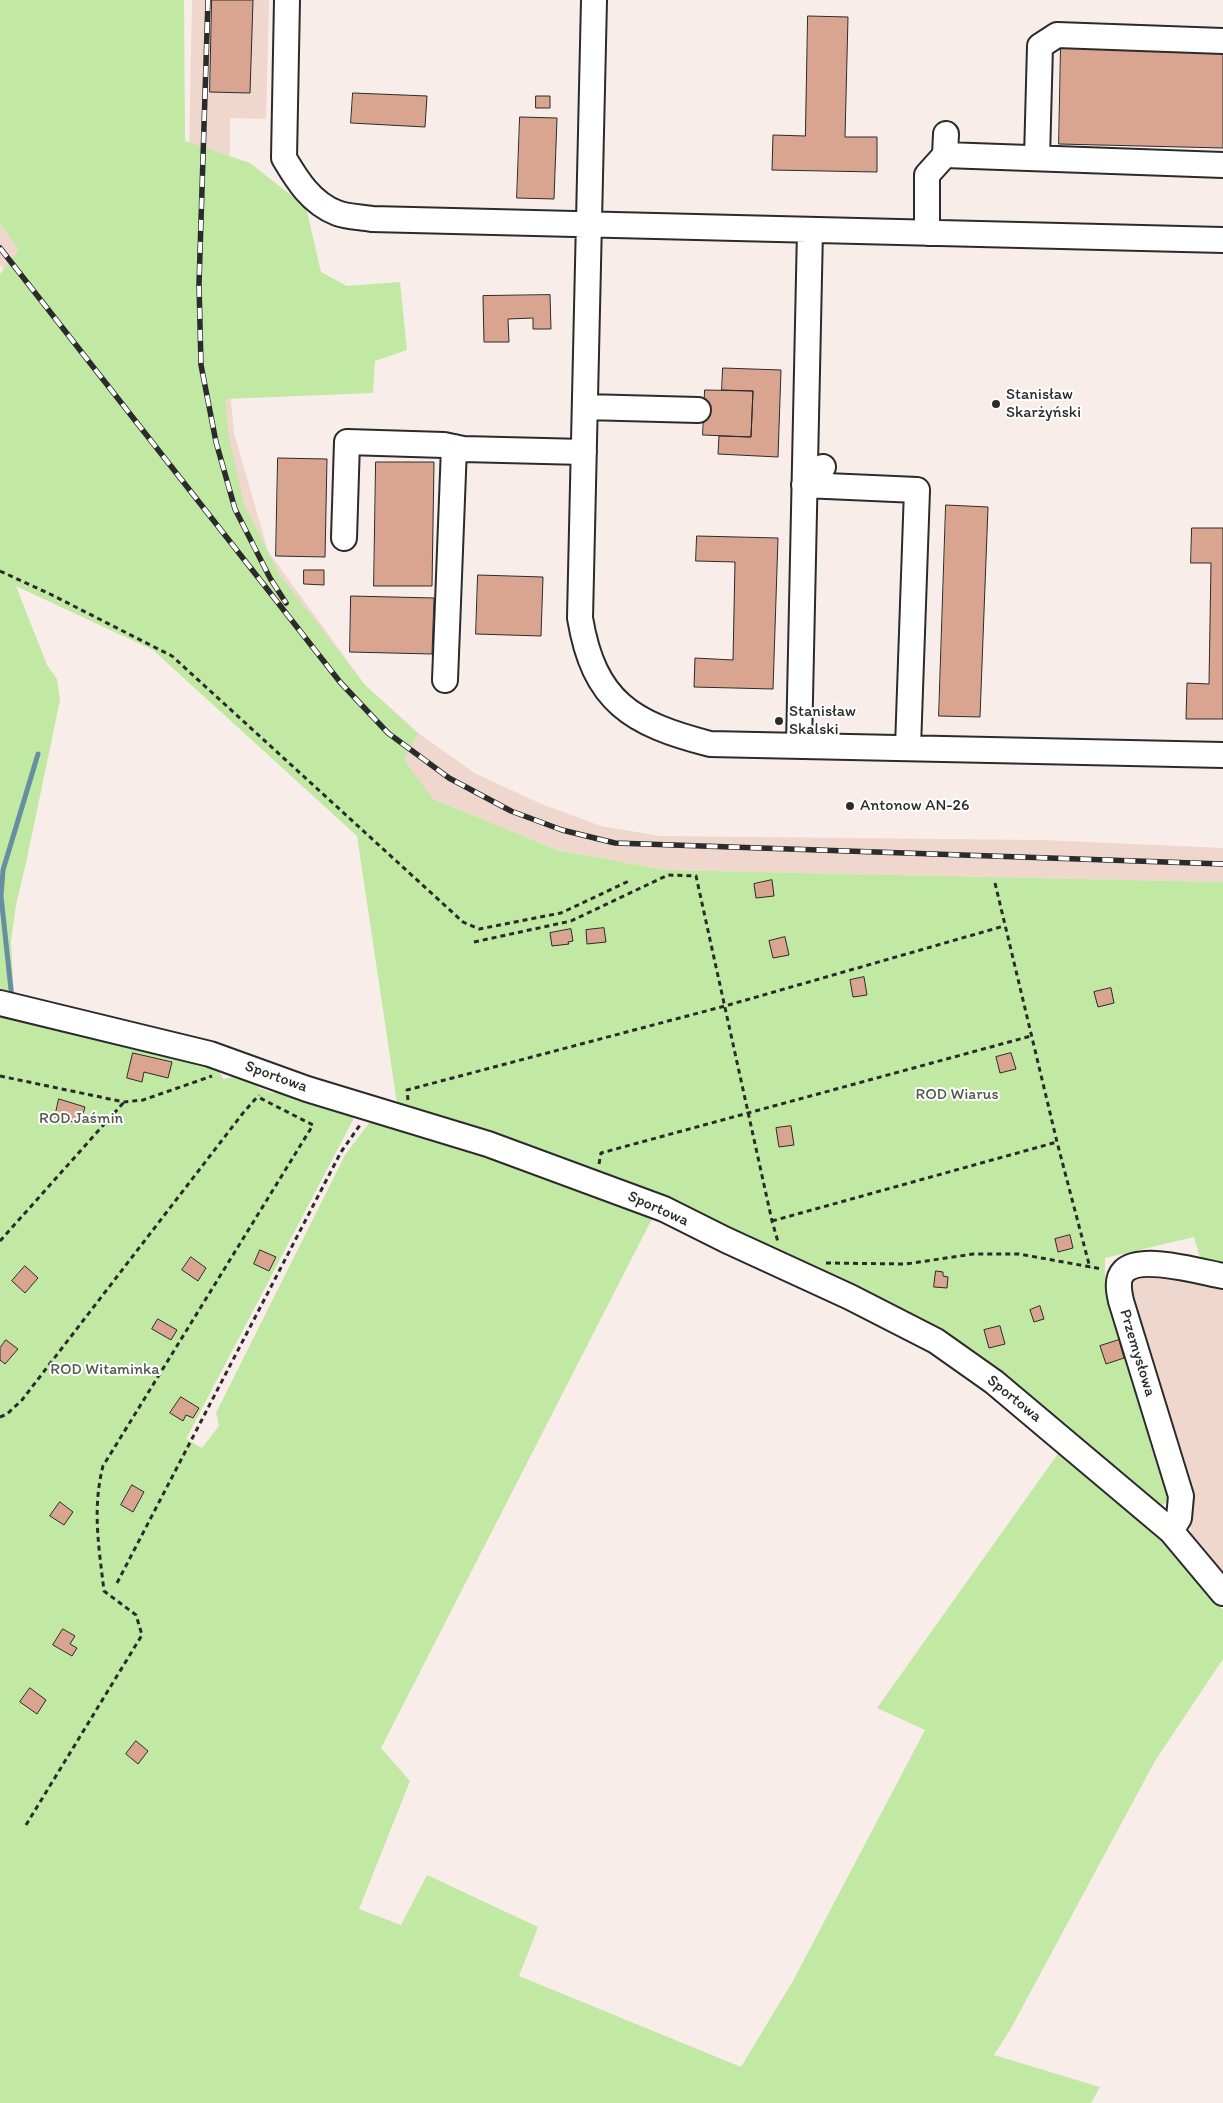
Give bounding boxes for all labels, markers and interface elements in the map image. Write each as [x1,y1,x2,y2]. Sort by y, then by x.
place label: Stanisław Skarżyński [1006,385,1081,423]
marker: Stanisław Skarżyński [990,398,1002,410]
place label: Stanisław Skalski [789,702,856,740]
marker: Stanisław Skalski [773,715,785,727]
place label: Antonow AN-26 [860,796,969,816]
marker: Antonow AN-26 [844,800,856,812]
street label: Sportowa [242,1057,310,1097]
park label: ROD Wiarus [915,1085,999,1105]
park label: ROD Jaśmin [39,1109,123,1129]
street label: Sportowa [624,1187,692,1231]
street label: Przemysłowa [1115,1307,1159,1399]
park label: ROD Witaminka [50,1360,160,1380]
street label: Sportowa [983,1371,1045,1427]

